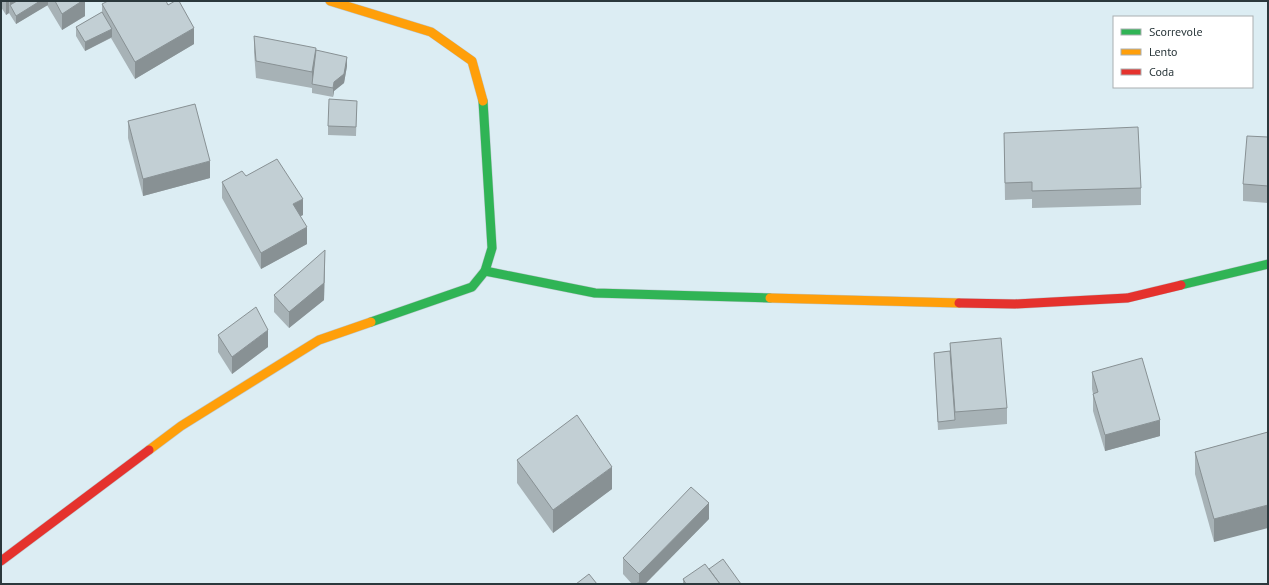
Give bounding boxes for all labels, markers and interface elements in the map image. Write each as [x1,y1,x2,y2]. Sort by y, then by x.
legend [1113,16,1253,88]
text: Scorrevole [1149,24,1203,39]
text: Lento [1149,44,1178,59]
text: Coda [1149,64,1174,79]

